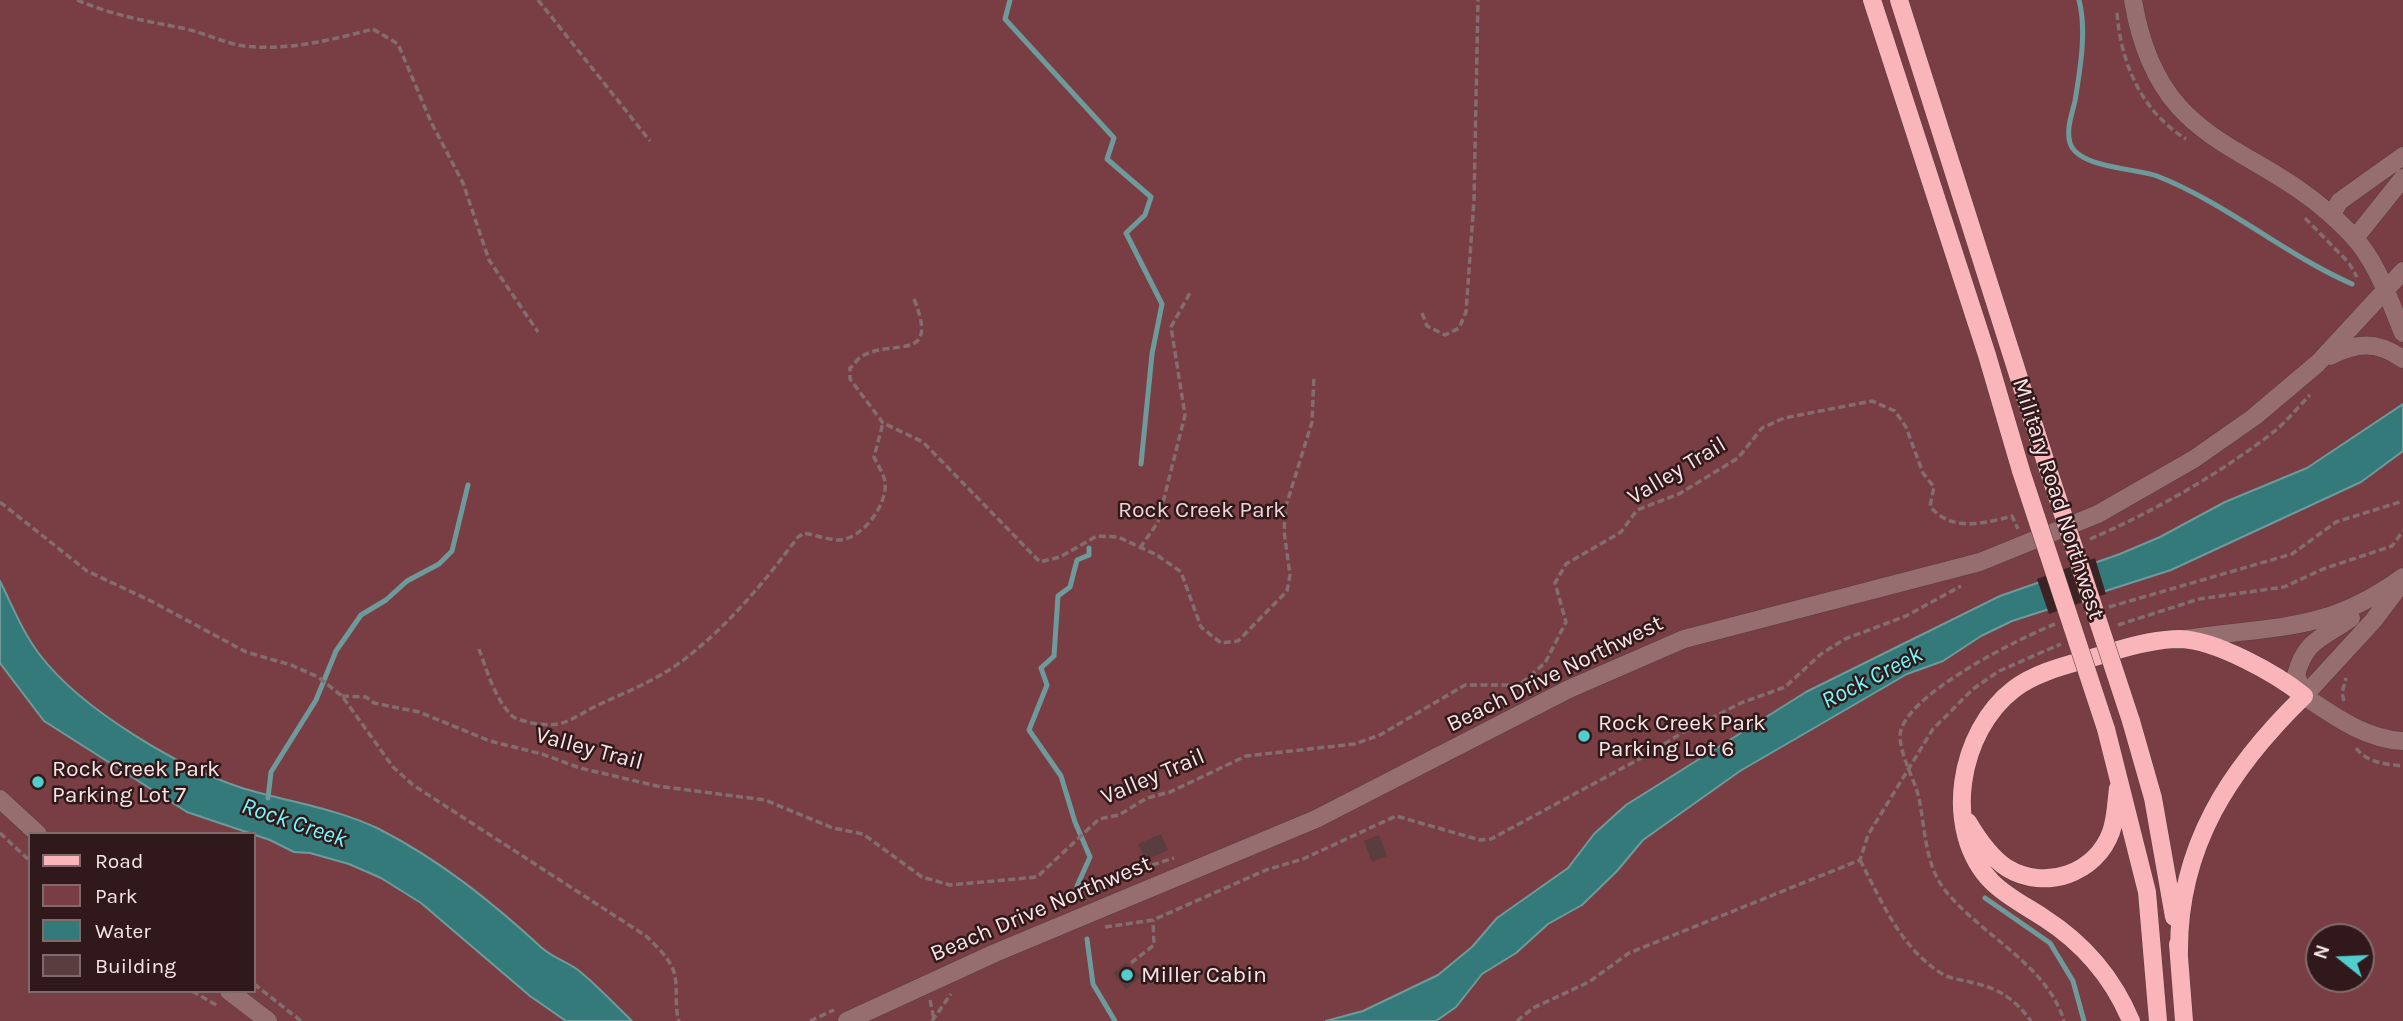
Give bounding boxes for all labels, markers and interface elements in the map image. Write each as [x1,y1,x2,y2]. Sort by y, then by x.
street label: Military Road Northwest [2006,375,2110,623]
street label: Valley Trail [1623,431,1731,511]
park label: Rock Creek Park [1118,496,1286,524]
street label: Beach Drive Northwest [1442,610,1668,738]
water label: Rock Creek [1817,640,1927,716]
place label: Rock Creek Park Parking Lot 6 [1598,709,1766,763]
street label: Valley Trail [532,721,646,777]
marker: Rock Creek Park Parking Lot 6 [1576,728,1592,744]
street label: Valley Trail [1097,743,1209,811]
place label: Rock Creek Park Parking Lot 7 [52,755,220,809]
marker: Rock Creek Park Parking Lot 7 [30,774,46,790]
water label: Rock Creek [238,792,350,854]
legend [28,832,256,993]
text: Road [95,849,143,873]
street label: Beach Drive Northwest [926,850,1156,968]
text: Park [95,884,138,908]
text: Water [95,919,151,943]
north arrow [2305,923,2375,993]
text: N [2309,942,2334,962]
text: Building [95,954,176,978]
place label: Miller Cabin [1141,961,1267,989]
marker: Miller Cabin [1119,967,1135,983]

